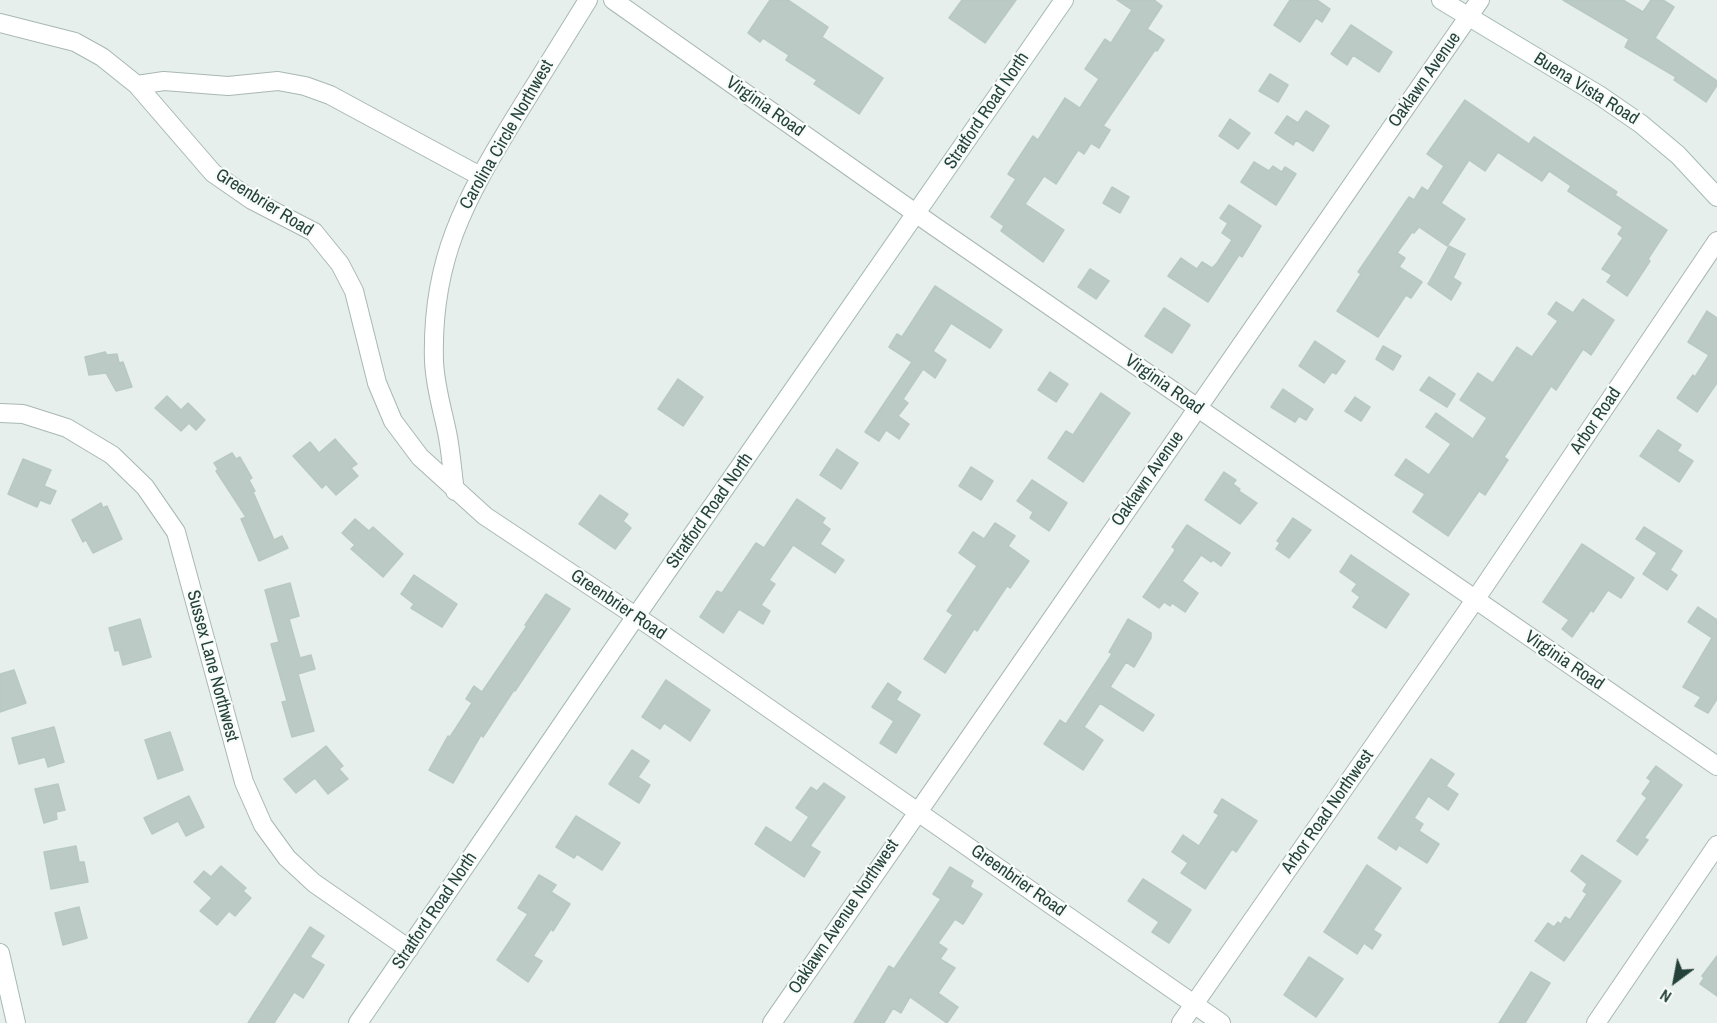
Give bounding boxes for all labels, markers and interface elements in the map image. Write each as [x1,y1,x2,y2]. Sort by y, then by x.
street label: Oaklawn Avenue [1384,28,1466,132]
street label: Buena Vista Road [1530,48,1642,130]
street label: Stratford Road North [940,49,1034,173]
street label: Carolina Circle Northwest [455,56,559,214]
street label: Virginia Road [722,72,808,142]
street label: Greenbrier Road [211,164,317,242]
street label: Virginia Road [1121,350,1207,420]
street label: Arbor Road [1566,384,1626,458]
street label: Oaklawn Avenue [1107,427,1189,531]
street label: Stratford Road North [662,449,758,573]
street label: Greenbrier Road [566,565,670,645]
street label: Sussex Lane Northwest [181,588,243,744]
street label: Virginia Road [1520,627,1608,695]
street label: Arbor Road Northwest [1277,746,1379,878]
street label: Oaklawn Avenue Northwest [784,836,904,998]
street label: Greenbrier Road [966,840,1070,922]
street label: Stratford Road North [388,849,482,973]
north arrow [1645,951,1705,1011]
text: N [1656,984,1675,1008]

